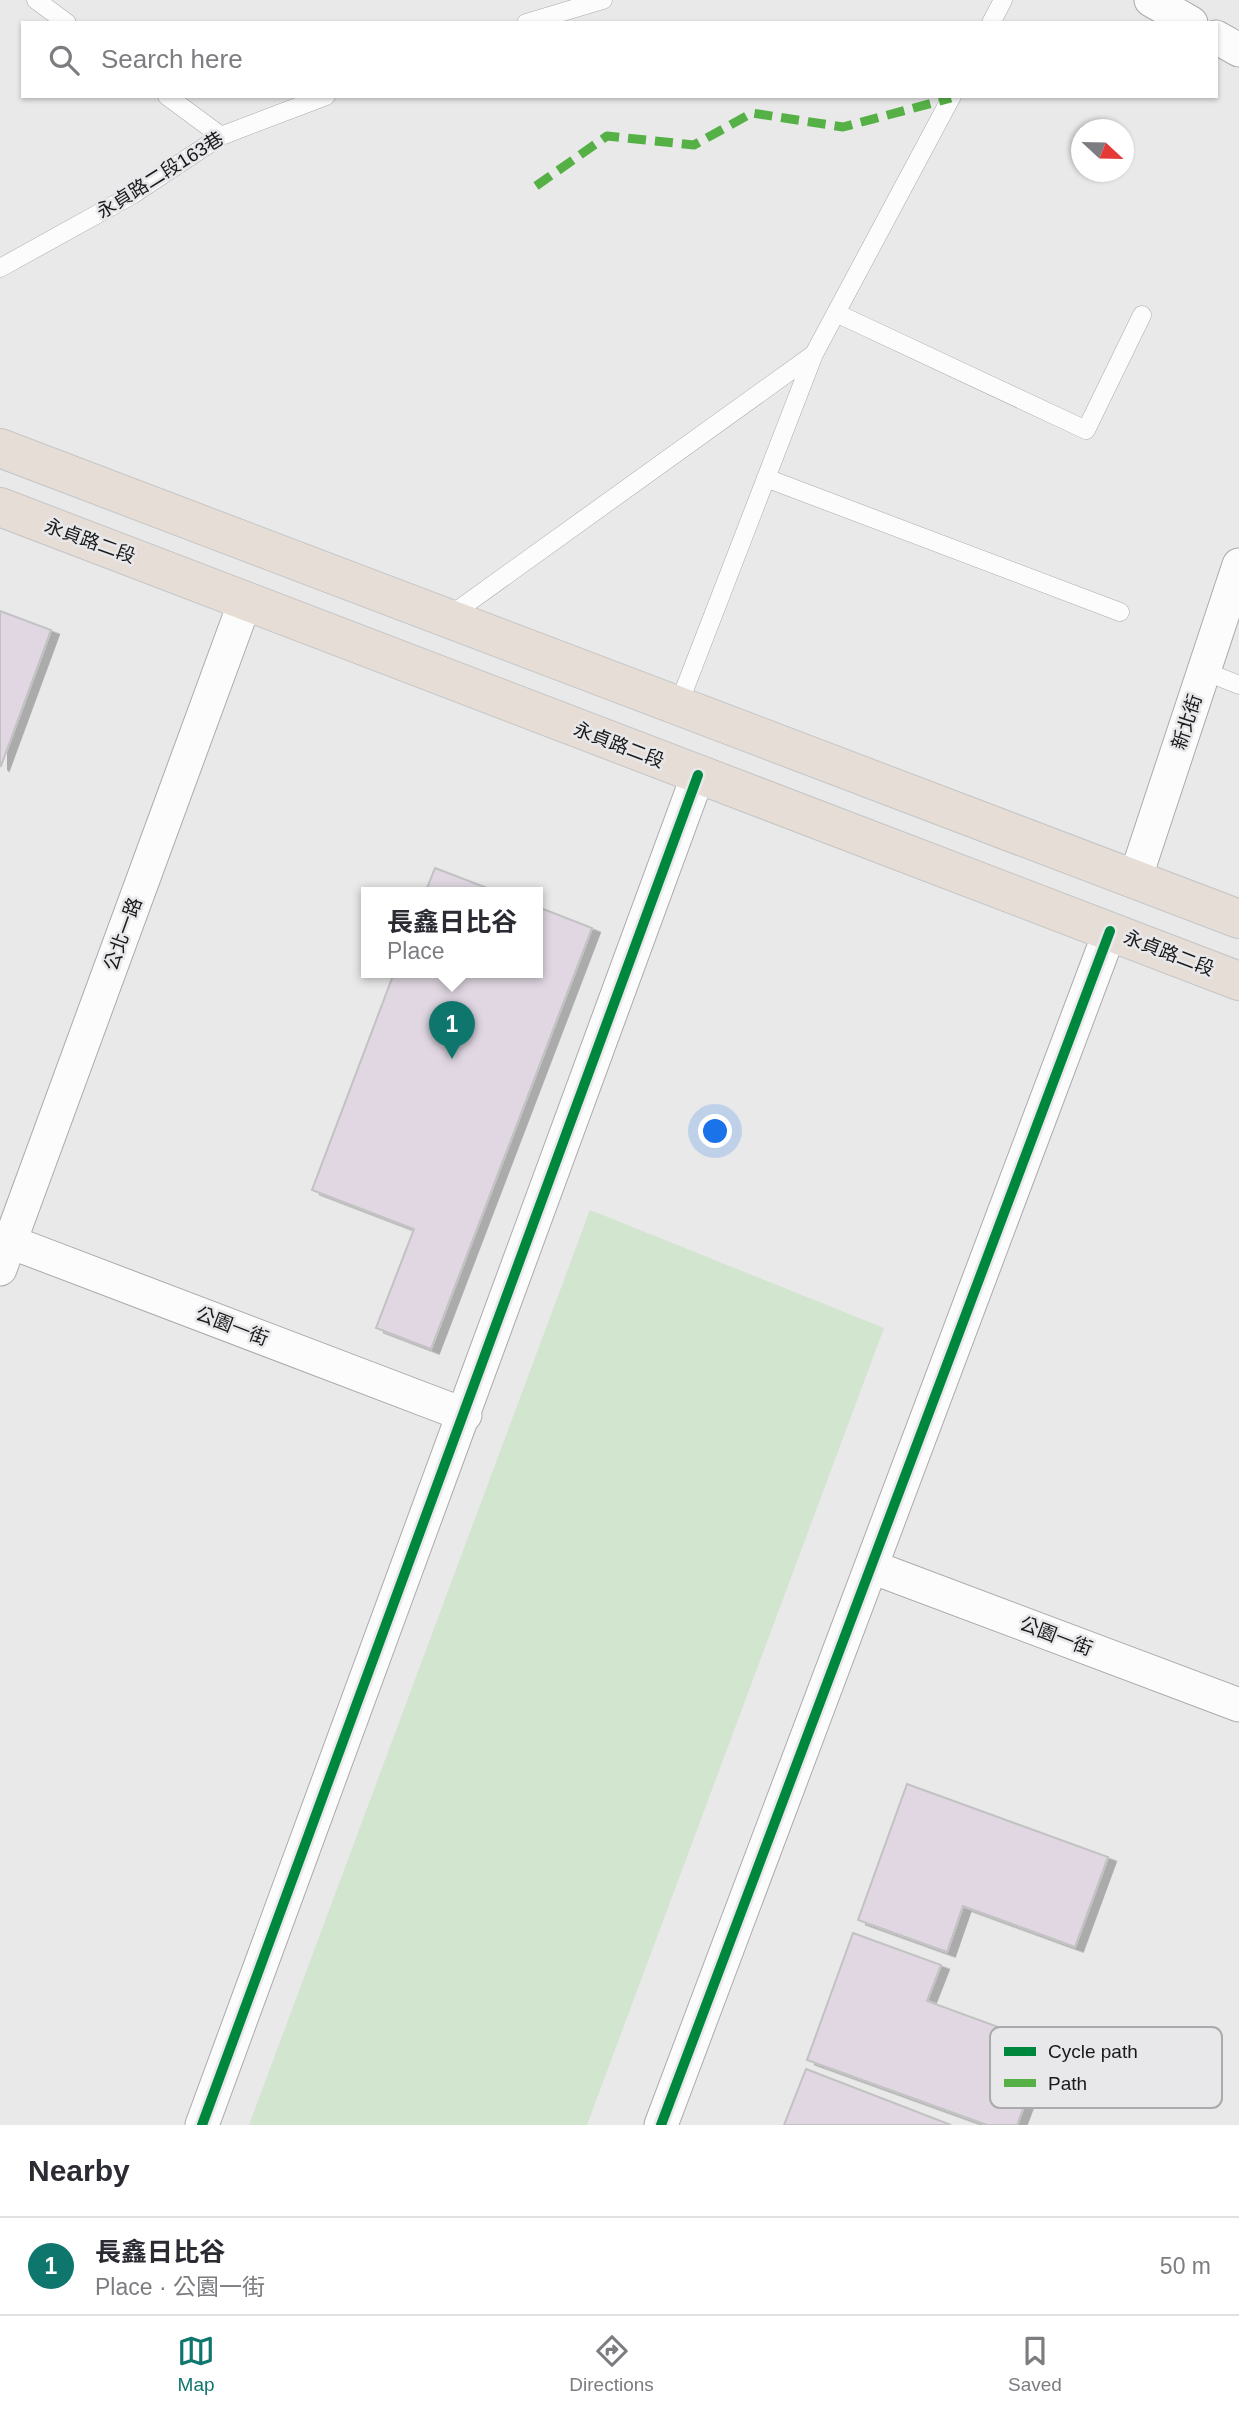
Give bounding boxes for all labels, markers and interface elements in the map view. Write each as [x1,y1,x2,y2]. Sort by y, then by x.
search box [21,21,1218,98]
icon: search [45,41,83,79]
text: Search here [101,44,243,74]
north arrow [1071,119,1134,182]
street label: 永貞路二段163巷 [93,127,227,223]
street label: 永貞路二段 [42,515,138,567]
street label: 新北街 [1168,692,1206,752]
street label: 永貞路二段 [571,718,667,772]
popup [361,887,543,978]
street label: 公北一路 [100,895,146,973]
text: 長鑫日比谷 [387,907,517,937]
street label: 永貞路二段 [1121,926,1217,980]
text: Place [387,938,445,964]
pin: 1 [429,1001,475,1059]
your location [698,1114,732,1148]
street label: 公園一街 [193,1303,271,1349]
street label: 公園一街 [1017,1613,1095,1659]
legend [990,2027,1222,2108]
text: Cycle path [1048,2041,1138,2062]
text: Path [1048,2073,1087,2094]
text: Nearby [28,2154,130,2187]
text: 長鑫日比谷 [95,2237,225,2267]
text: 1 [45,2253,57,2279]
text: 50 m [1160,2253,1211,2279]
text: Place · 公園一街 [95,2274,265,2300]
tab: Map [177,2332,215,2396]
tab: Directions [569,2332,654,2396]
tab: Saved [1008,2332,1062,2396]

